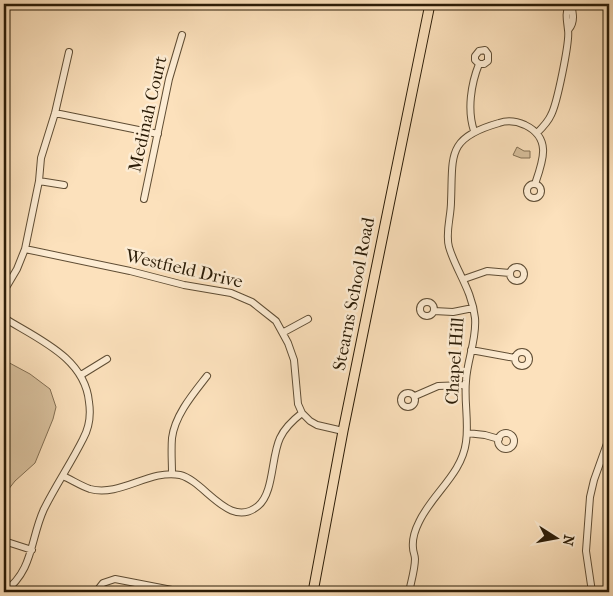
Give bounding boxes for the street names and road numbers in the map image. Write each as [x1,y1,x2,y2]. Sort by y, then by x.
street label: Medinah Court [124,53,172,174]
street label: Stearns School Road [329,215,379,372]
street label: Westfield Drive [122,245,245,293]
street label: Chapel Hill [441,317,469,405]

